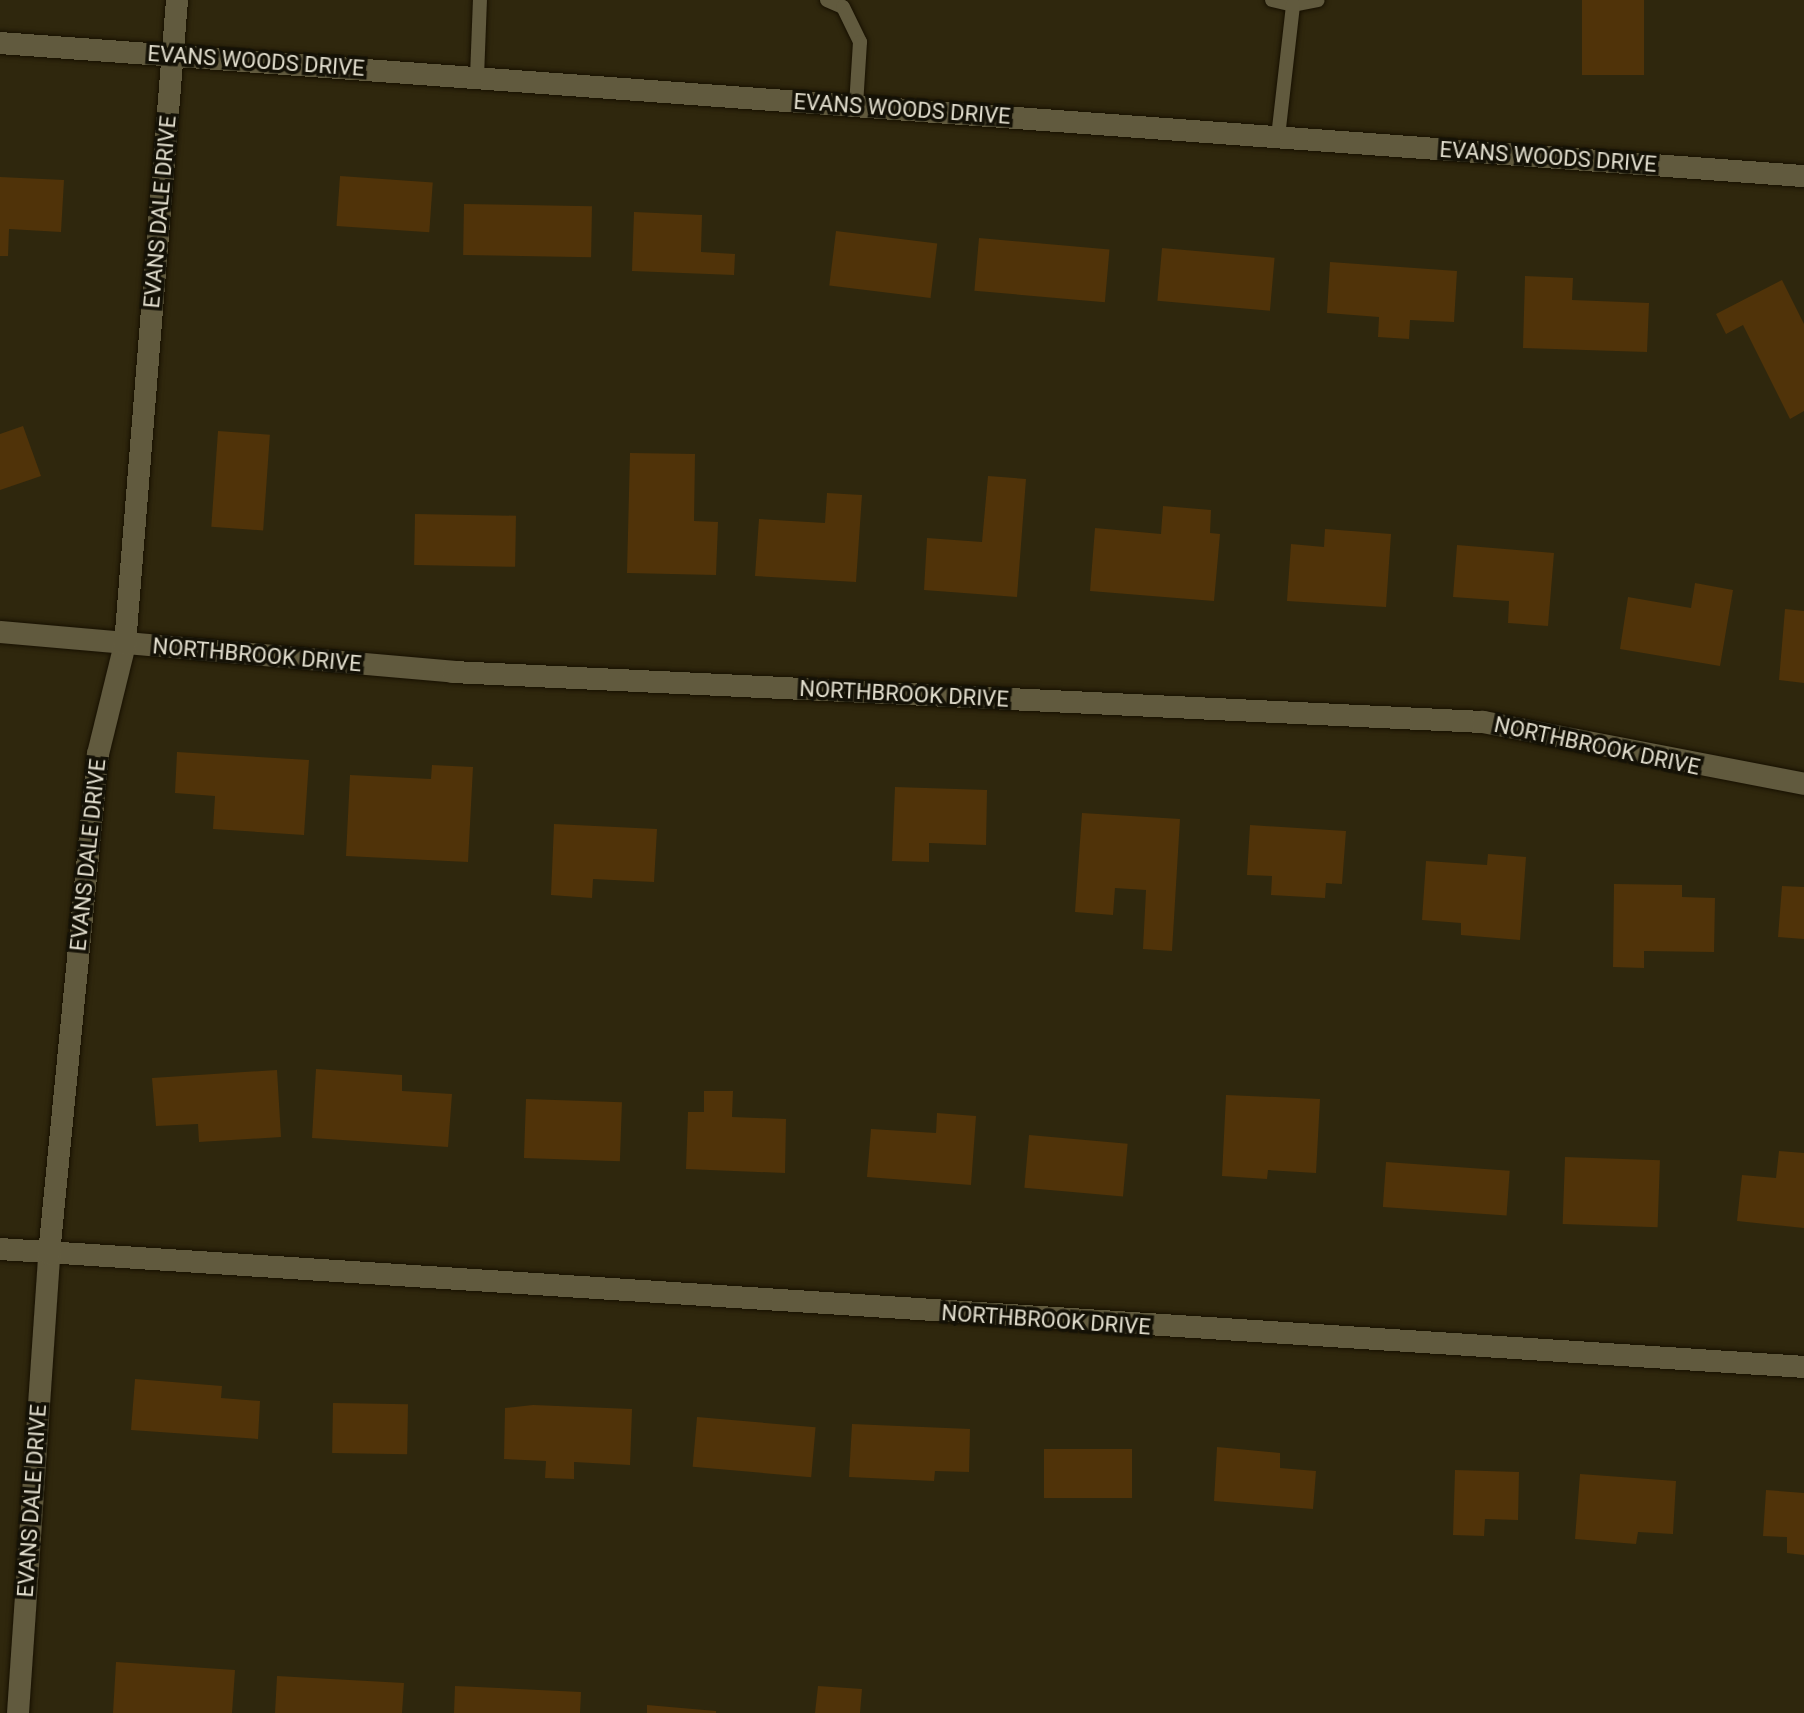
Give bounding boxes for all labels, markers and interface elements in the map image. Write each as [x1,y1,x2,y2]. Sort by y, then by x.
street label: EVANS WOODS DRIVE [147,40,365,82]
street label: EVANS WOODS DRIVE [793,88,1011,130]
street label: EVANS DALE DRIVE [138,115,182,309]
street label: EVANS WOODS DRIVE [1439,136,1657,178]
street label: NORTHBROOK DRIVE [151,633,363,677]
street label: NORTHBROOK DRIVE [799,675,1009,713]
street label: NORTHBROOK DRIVE [1492,711,1702,781]
street label: EVANS DALE DRIVE [65,758,111,952]
street label: NORTHBROOK DRIVE [941,1300,1151,1340]
street label: EVANS DALE DRIVE [12,1404,52,1598]

